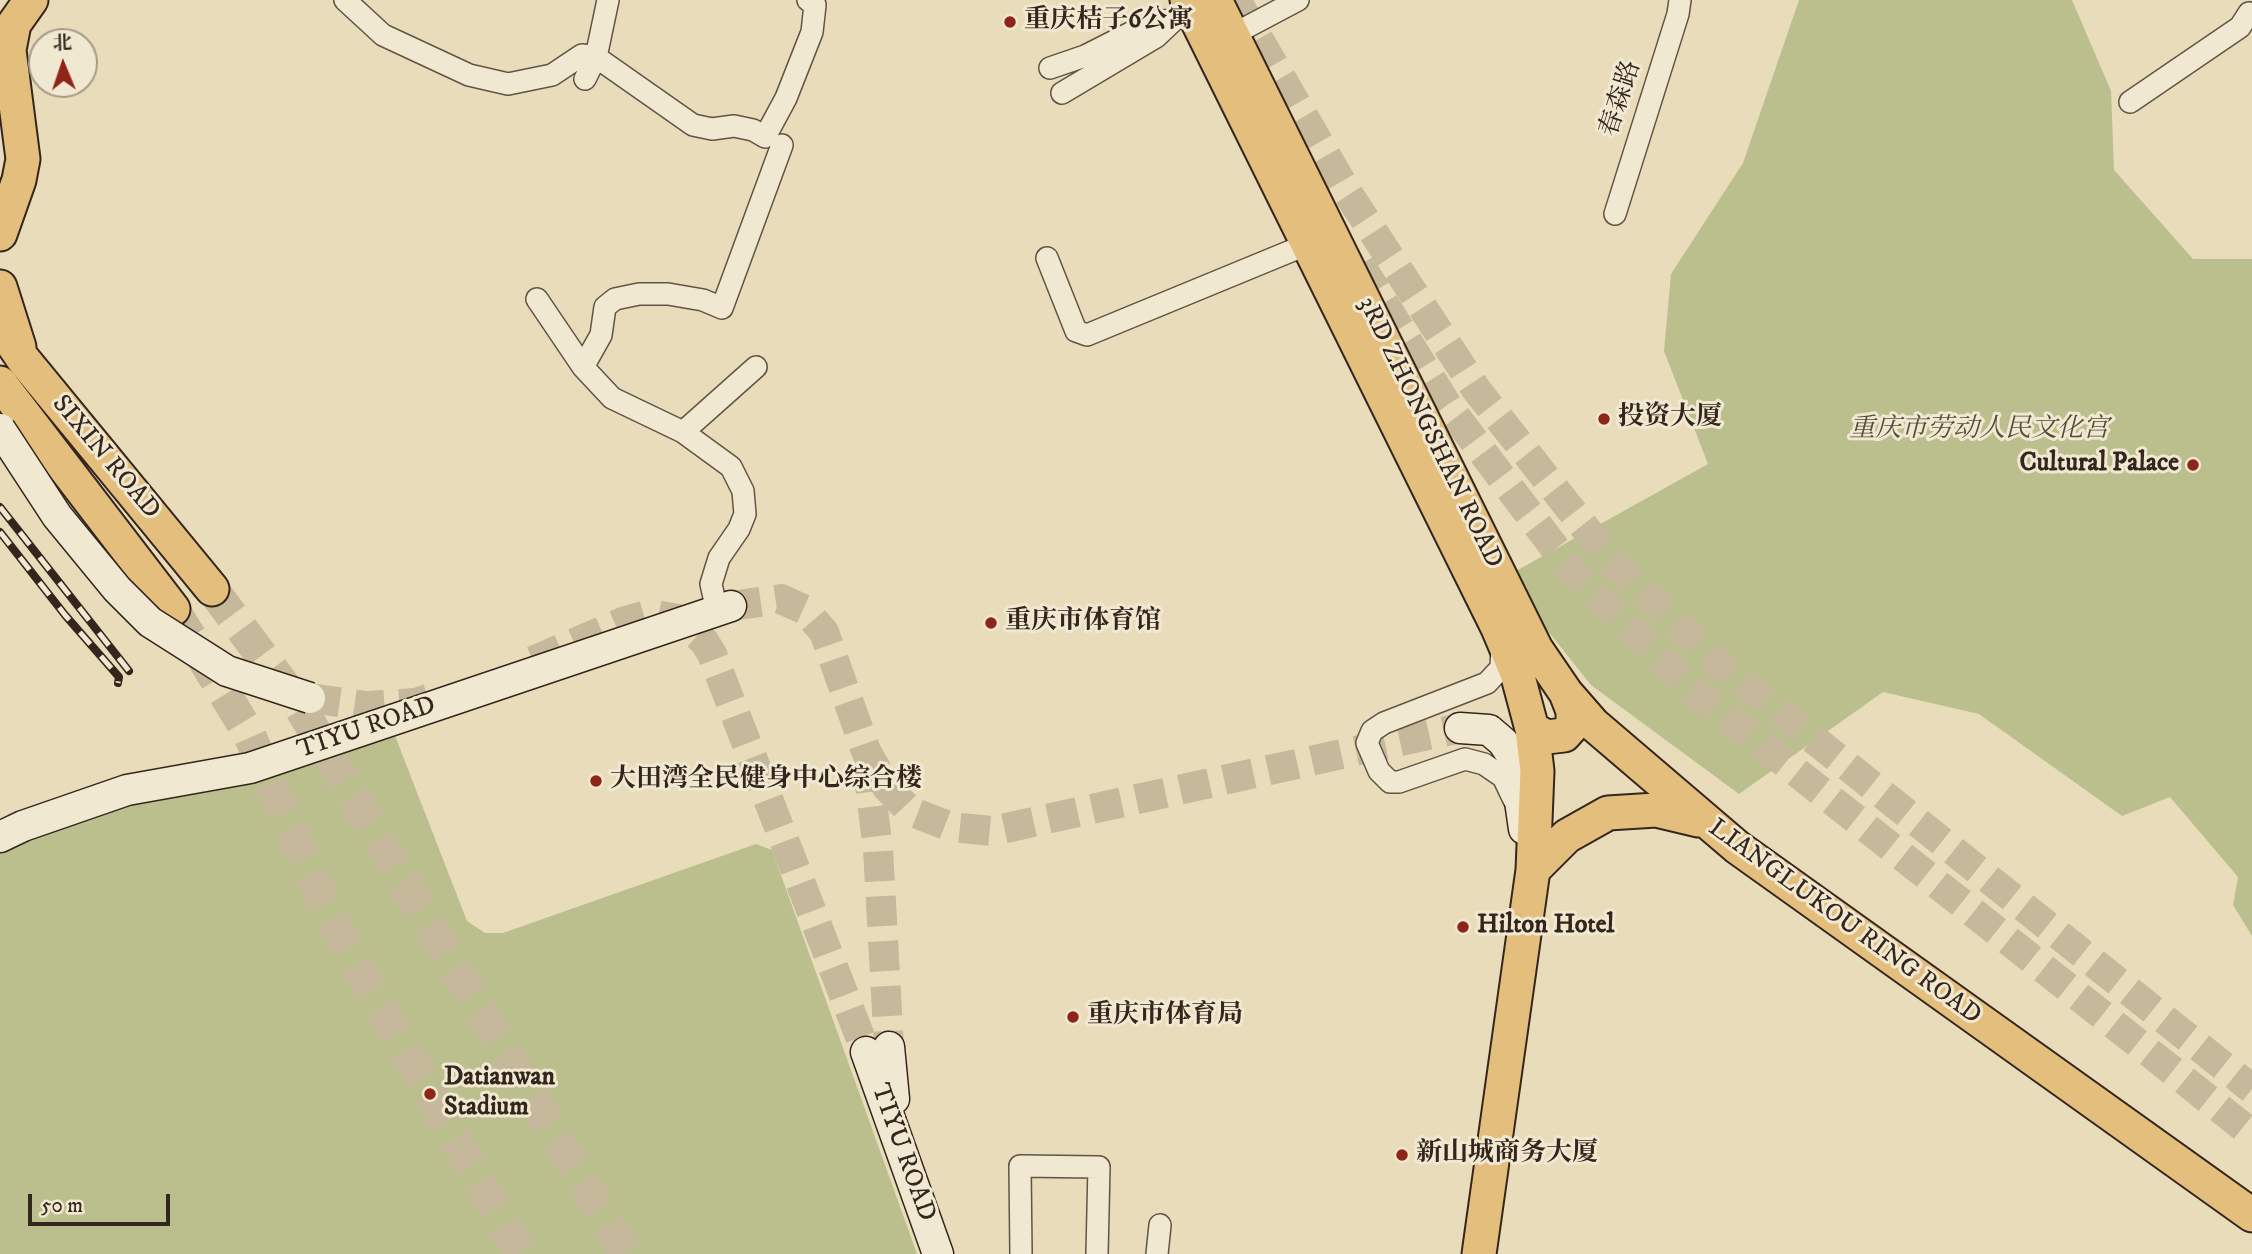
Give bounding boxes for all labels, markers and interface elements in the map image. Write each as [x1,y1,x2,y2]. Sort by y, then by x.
place label: 重庆桔子6公寓 [1024,6,1194,38]
marker: 重庆桔子6公寓 [1002,14,1018,30]
north arrow [28,28,98,98]
text: 北 [52,32,72,55]
street label: 春森路 [1595,57,1649,141]
street label: 3RD ZHONGSHAN ROAD [1350,292,1508,574]
street label: SIXIN ROAD [44,390,166,526]
place label: 投资大厦 [1618,403,1722,435]
marker: 投资大厦 [1596,411,1612,427]
park label: 重庆市劳动人民文化宫 [1849,415,2109,447]
place label: Cultural Palace [2020,449,2179,481]
marker: Cultural Palace [2185,457,2201,473]
place label: 重庆市体育馆 [1005,607,1161,639]
marker: 重庆市体育馆 [983,615,999,631]
street label: TIYU ROAD [294,691,440,767]
place label: 大田湾全民健身中心综合楼 [610,765,922,797]
marker: 大田湾全民健身中心综合楼 [588,773,604,789]
street label: LIANGLUKOU RING ROAD [1702,814,1986,1032]
place label: Hilton Hotel [1477,911,1614,943]
marker: Hilton Hotel [1455,919,1471,935]
place label: 重庆市体育局 [1087,1001,1243,1033]
marker: 重庆市体育局 [1065,1009,1081,1025]
place label: Datianwan Stadium [444,1063,555,1124]
street label: TIYU ROAD [863,1080,941,1226]
marker: Datianwan Stadium [422,1086,438,1102]
place label: 新山城商务大厦 [1416,1139,1598,1171]
marker: 新山城商务大厦 [1394,1147,1410,1163]
scale bar [32,1180,173,1224]
text: 50 m [41,1193,83,1219]

